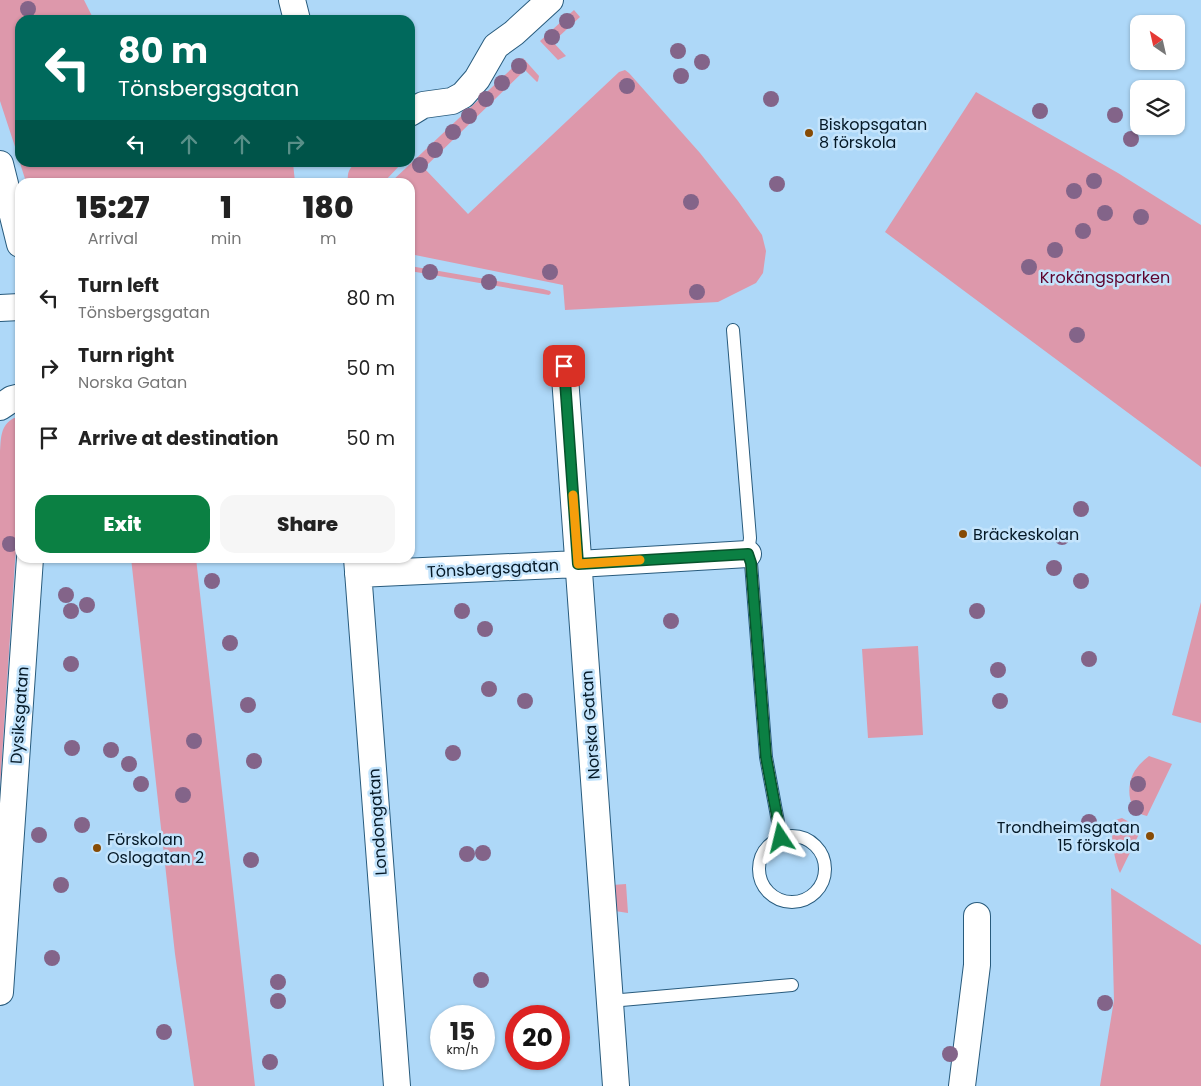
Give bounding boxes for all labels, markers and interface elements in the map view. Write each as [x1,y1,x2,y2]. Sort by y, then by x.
north arrow [1130,15,1185,70]
map controls [1130,15,1185,135]
text: 80 m [118,26,208,75]
icon: left [35,35,100,100]
text: Tönsbergsgatan [118,73,299,104]
button: layers [1130,80,1185,135]
place label: Biskopsgatan 8 förskola [819,113,927,154]
marker: Biskopsgatan 8 förskola [803,127,815,139]
icon: left [122,130,150,158]
icon: ahead [175,130,203,158]
icon: ahead [228,130,256,158]
icon: right [281,130,309,158]
text: 15:27 [76,186,149,229]
text: 1 [220,186,232,229]
text: 180 [303,186,354,229]
text: Arrival [88,227,138,250]
text: min [211,227,241,250]
text: m [320,227,336,250]
park label: Krokängsparken [1040,266,1170,289]
text: Turn left [78,272,159,299]
icon: left [35,284,63,312]
text: 80 m [346,285,395,312]
text: Tönsbergsgatan [78,301,210,324]
text: Turn right [78,342,174,369]
pin [543,345,585,387]
icon: arrive [550,352,578,380]
icon: right [35,354,63,382]
text: 50 m [346,355,395,382]
text: Norska Gatan [78,371,187,394]
icon: arrive [35,424,63,452]
text: Arrive at destination [78,425,279,452]
text: 50 m [346,425,395,452]
button: Exit [35,495,210,553]
button: Share [220,495,395,553]
place label: Bräckeskolan [973,523,1079,546]
marker: Bräckeskolan [957,528,969,540]
street label: Tönsbergsgatan [427,554,559,583]
street label: Dysiksgatan [5,665,34,765]
street label: Norska Gatan [575,670,606,780]
street label: Londongatan [362,768,393,876]
position arrow [754,811,806,863]
place label: Trondheimsgatan 15 förskola [997,816,1140,857]
place label: Förskolan Oslogatan 2 [107,828,204,869]
marker: Trondheimsgatan 15 förskola [1144,830,1156,842]
marker: Förskolan Oslogatan 2 [91,842,103,854]
speed limit sign: 20 [505,1005,570,1070]
text: 15 [450,1014,475,1049]
text: km/h [447,1041,478,1058]

